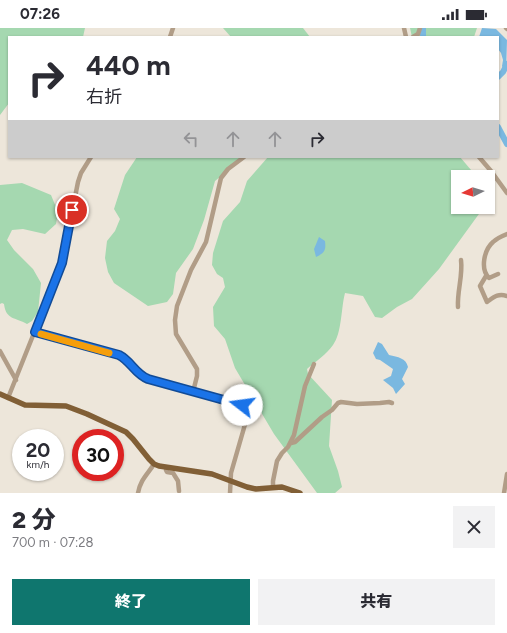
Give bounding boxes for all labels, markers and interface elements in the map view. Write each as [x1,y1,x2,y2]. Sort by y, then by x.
text: 07:26 [20,5,60,23]
text: 440 m [86,48,171,82]
icon: right [20,52,72,104]
text: 右折 [86,86,122,108]
icon: left [180,128,202,150]
icon: ahead [222,128,244,150]
icon: ahead [264,128,286,150]
icon: right [306,128,328,150]
north arrow [451,170,495,214]
map controls [451,170,495,214]
pin [55,193,89,227]
icon: arrive [61,199,83,221]
position arrow [221,384,263,426]
speed limit sign: 30 [72,429,124,481]
text: 20 [26,438,50,462]
text: km/h [27,458,49,471]
text: 2 分 [12,505,56,534]
button: close [453,506,495,548]
text: 700 m · 07:28 [12,535,94,550]
button: 終了 [12,579,250,625]
button: 共有 [258,579,495,625]

